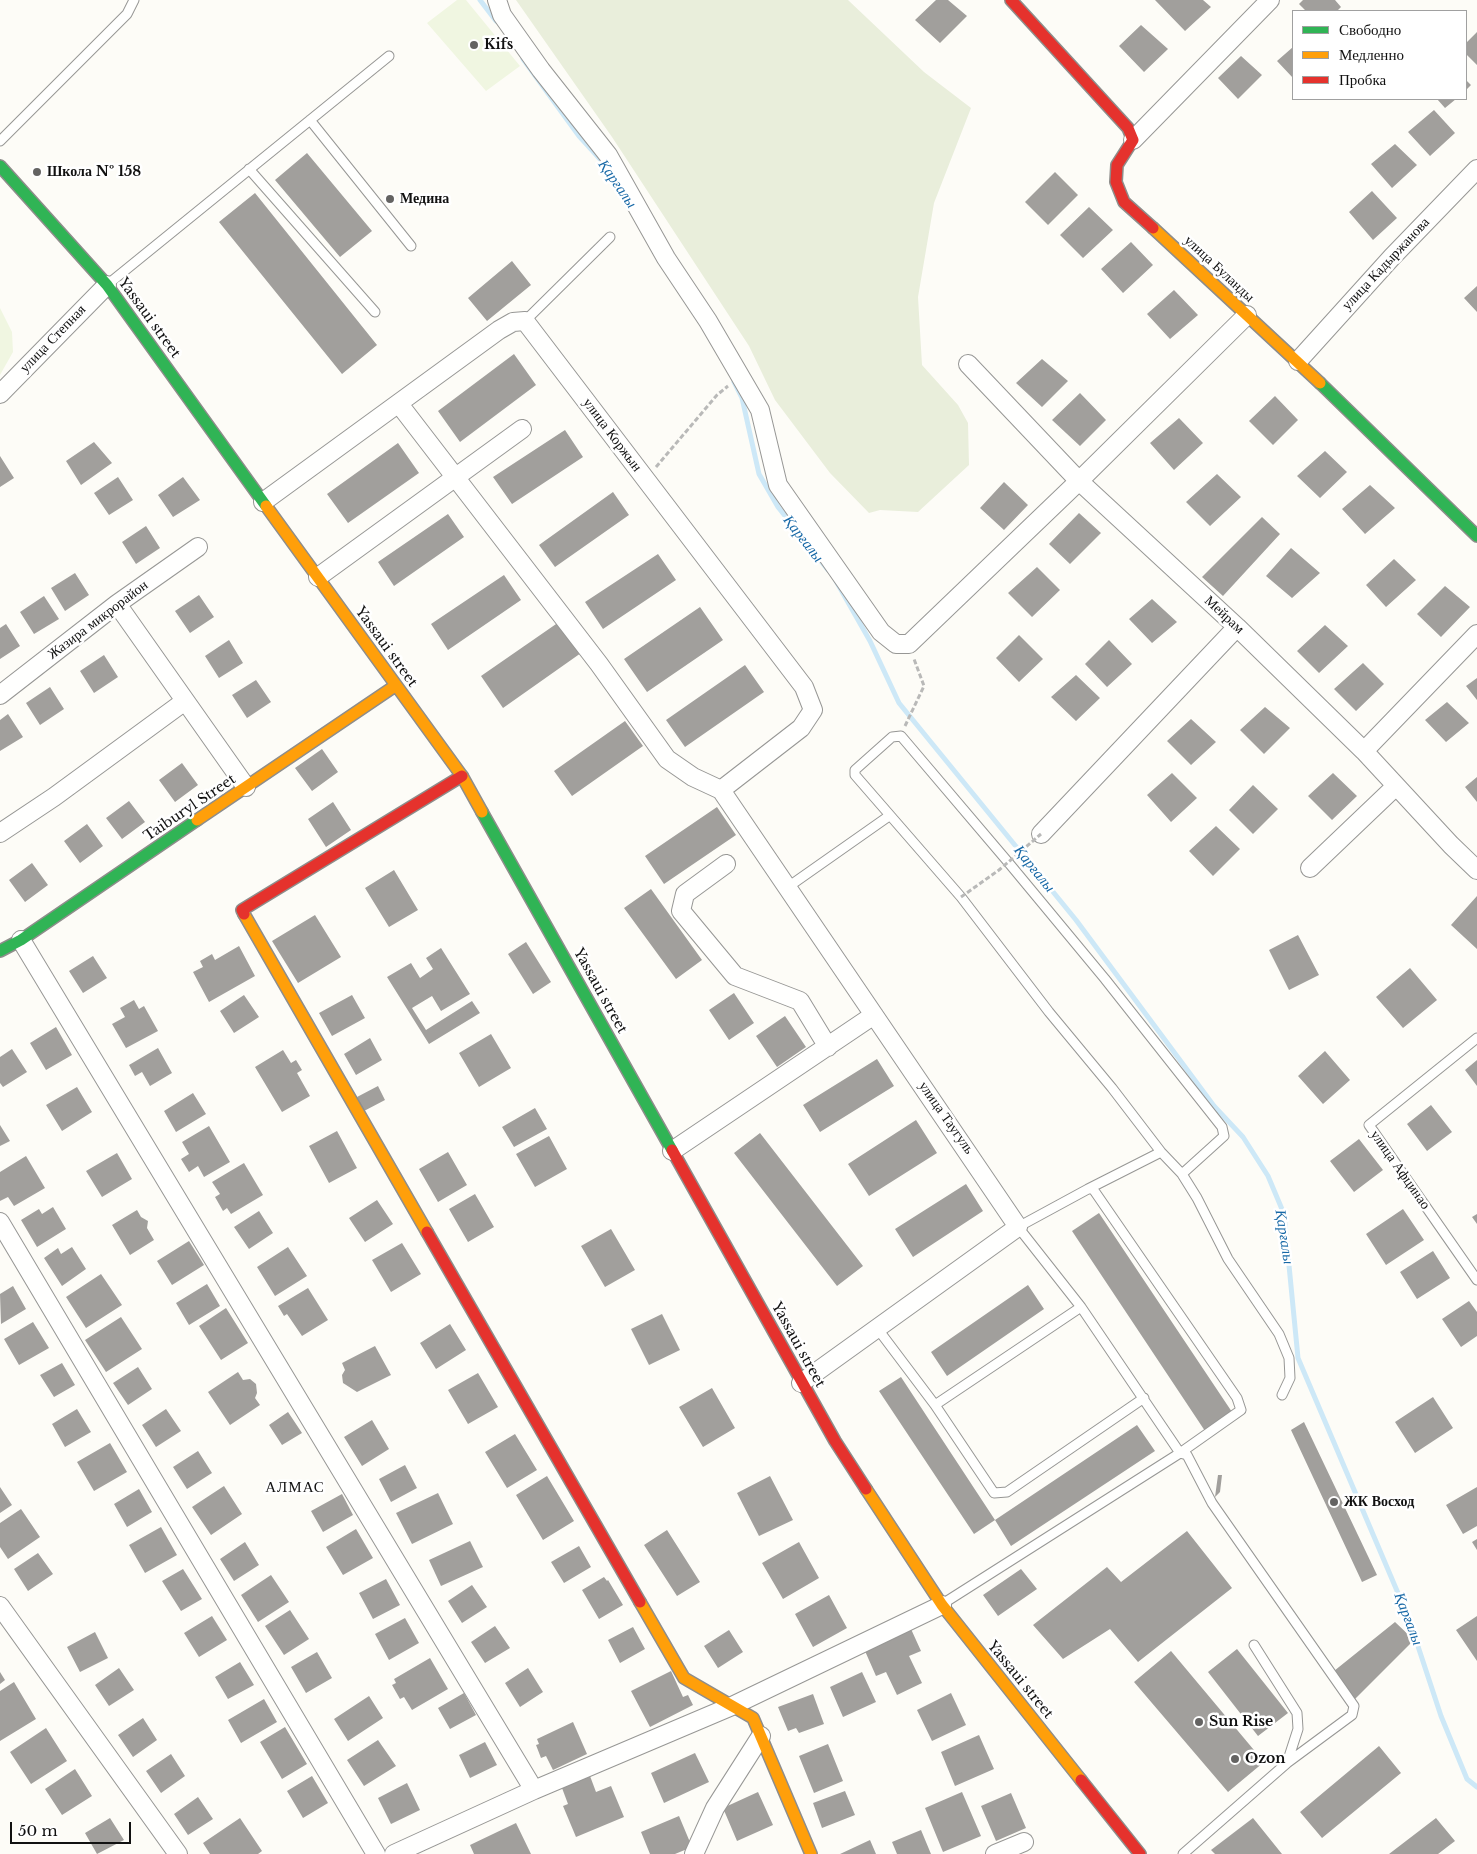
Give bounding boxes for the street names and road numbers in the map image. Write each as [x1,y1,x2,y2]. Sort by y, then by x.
street label: улица Кадыржанова [1339,214,1433,314]
street label: улица Буланды [1180,232,1258,306]
street label: Yassaui street [114,275,184,361]
street label: улица Степная [16,302,90,376]
street label: улица Коржын [579,395,645,475]
street label: Жазира микрорайон [45,577,151,663]
street label: Мейрам [1201,592,1247,638]
street label: Yassaui street [351,604,421,690]
street label: Taiburyl Street [141,771,239,845]
street label: Yassaui street [570,945,630,1037]
street label: улица Таугуль [915,1078,977,1158]
street label: улица Афцинао [1366,1127,1434,1213]
street label: Yassaui street [768,1299,828,1391]
street label: Yassaui street [984,1638,1056,1722]

